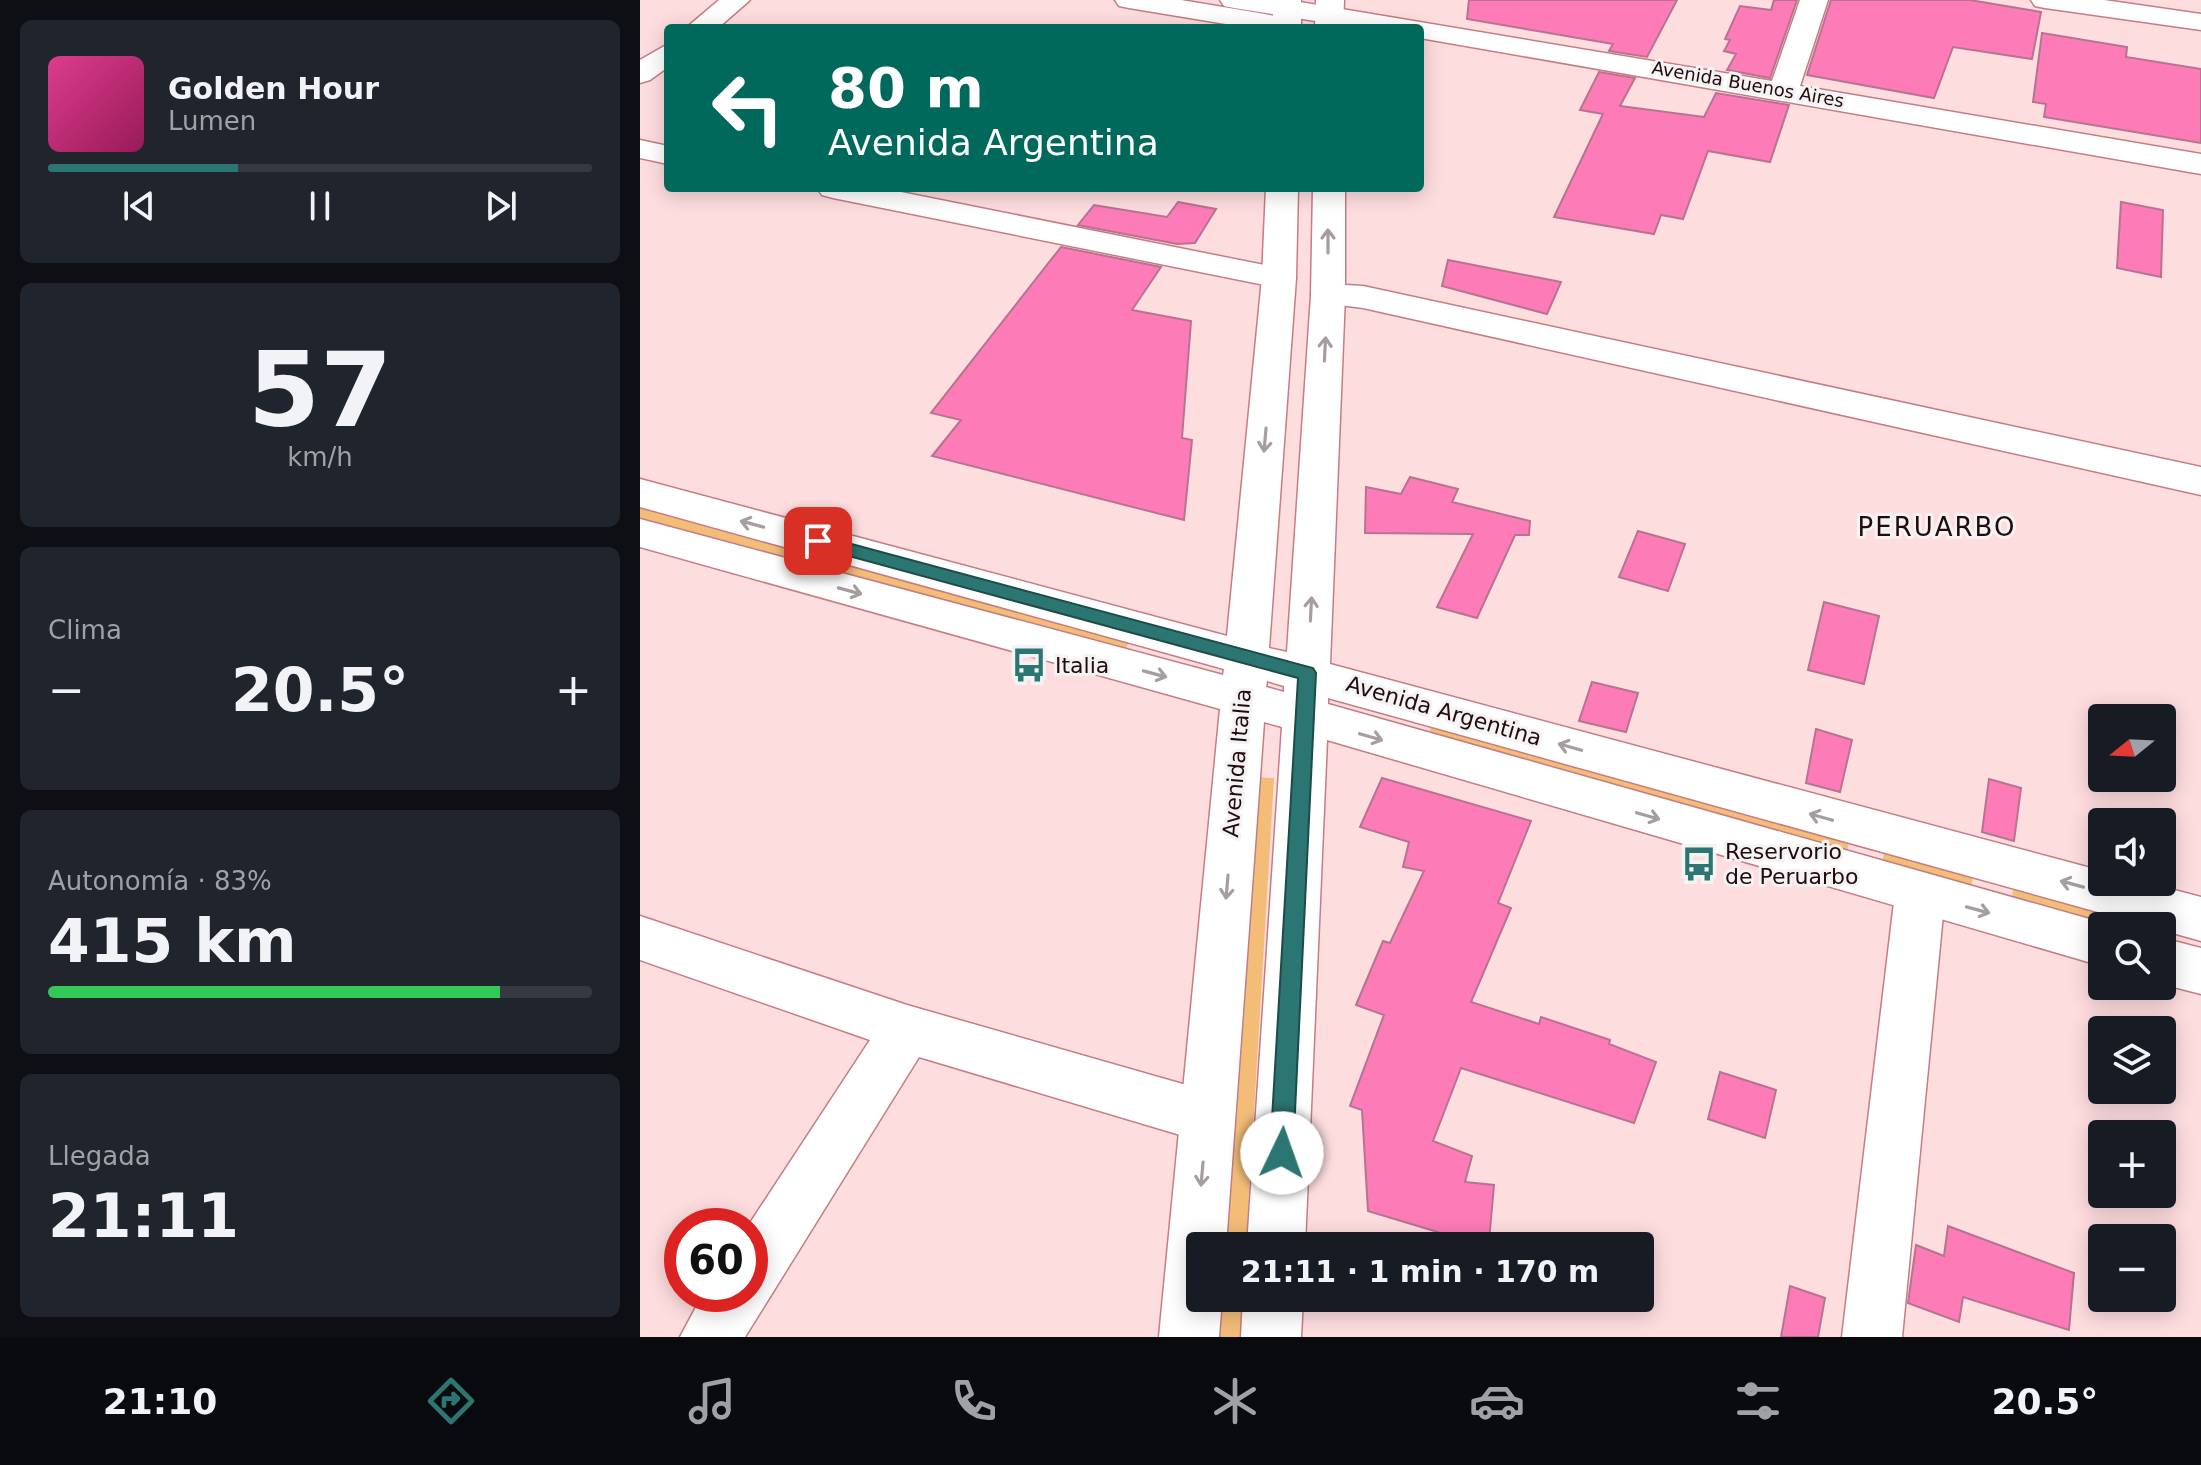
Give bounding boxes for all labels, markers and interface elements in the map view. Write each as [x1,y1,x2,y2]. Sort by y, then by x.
text: 80 m [828,55,984,120]
icon: left [696,56,800,160]
street label: Avenida Buenos Aires [1650,57,1846,111]
text: Golden Hour [168,71,379,106]
text: Lumen [168,106,256,136]
text: Avenida Argentina [828,122,1159,163]
icon: previous [117,184,161,228]
icon: pause [298,184,342,228]
icon: next [479,184,523,228]
one-way arrow [1320,228,1336,255]
text: 57 [248,329,392,451]
one-way arrow [1318,336,1333,363]
one-way arrow [1257,426,1272,453]
text: km/h [287,442,353,472]
pin [784,507,852,575]
district label: PERUARBO [1858,512,2016,542]
one-way arrow [740,515,766,530]
icon: arrive [796,519,840,563]
one-way arrow [837,584,863,599]
one-way arrow [1303,596,1318,623]
text: Clima [48,615,122,645]
bus stop icon: Italia [1010,646,1048,684]
place label: Italia [1055,653,1109,678]
text: 20.5° [231,655,409,725]
text: − [48,664,85,715]
text: + [555,664,592,715]
one-way arrow [1142,668,1167,683]
street label: Avenida Argentina [1343,671,1545,751]
street label: Avenida Italia [1218,688,1256,838]
north arrow [2088,704,2176,792]
map controls [2088,704,2176,1312]
one-way arrow [1357,730,1383,745]
one-way arrow [1558,738,1584,753]
one-way arrow [1808,808,1834,823]
button: sound [2088,808,2176,896]
one-way arrow [1634,809,1660,824]
place label: Reservorio de Peruarbo [1725,839,1858,889]
bus stop icon: Reservorio de Peruarbo [1680,845,1718,883]
text: Autonomía · 83% [48,866,272,896]
one-way arrow [1219,873,1234,900]
one-way arrow [2059,876,2085,891]
one-way arrow [1965,904,1991,919]
text: 415 km [48,906,297,976]
button: search [2088,912,2176,1000]
button: layers [2088,1016,2176,1104]
position arrow [1240,1111,1324,1195]
button: + [2088,1120,2176,1208]
text: Llegada [48,1141,151,1171]
one-way arrow [1195,1160,1210,1187]
text: 21:11 [48,1181,239,1251]
speed limit sign: 60 [664,1208,768,1312]
button: − [2088,1224,2176,1312]
text: 21:11 · 1 min · 170 m [1241,1254,1599,1289]
icon: directions [423,1373,479,1429]
icon: music [684,1373,740,1429]
icon: phone [946,1373,1002,1429]
icon: climate [1207,1373,1263,1429]
icon: car [1469,1373,1525,1429]
icon: filters [1730,1373,1786,1429]
text: 21:10 [103,1381,217,1422]
text: 20.5° [1991,1381,2098,1422]

